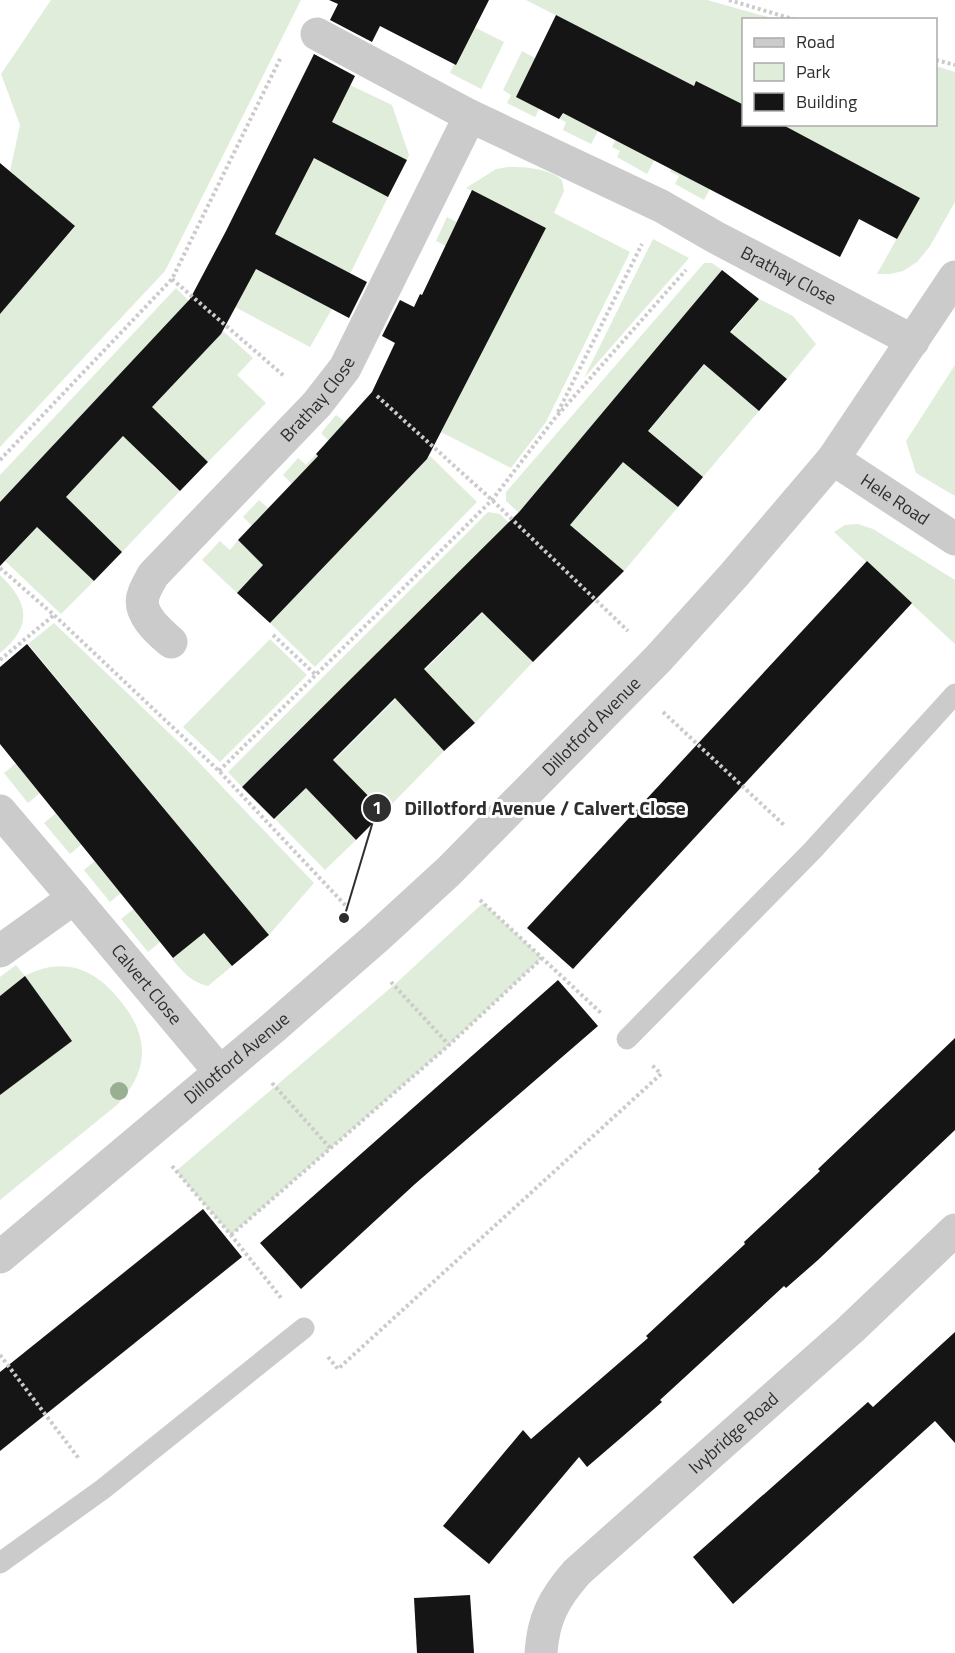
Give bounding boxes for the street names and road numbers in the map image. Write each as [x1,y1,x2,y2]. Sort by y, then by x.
street label: Brathay Close [736,239,841,311]
street label: Brathay Close [274,352,362,448]
street label: Hele Road [855,467,935,532]
street label: Dillotford Avenue [535,670,647,782]
street label: Calvert Close [105,938,189,1030]
street label: Dillotford Avenue [178,1005,295,1110]
street label: Ivybridge Road [682,1385,784,1480]

